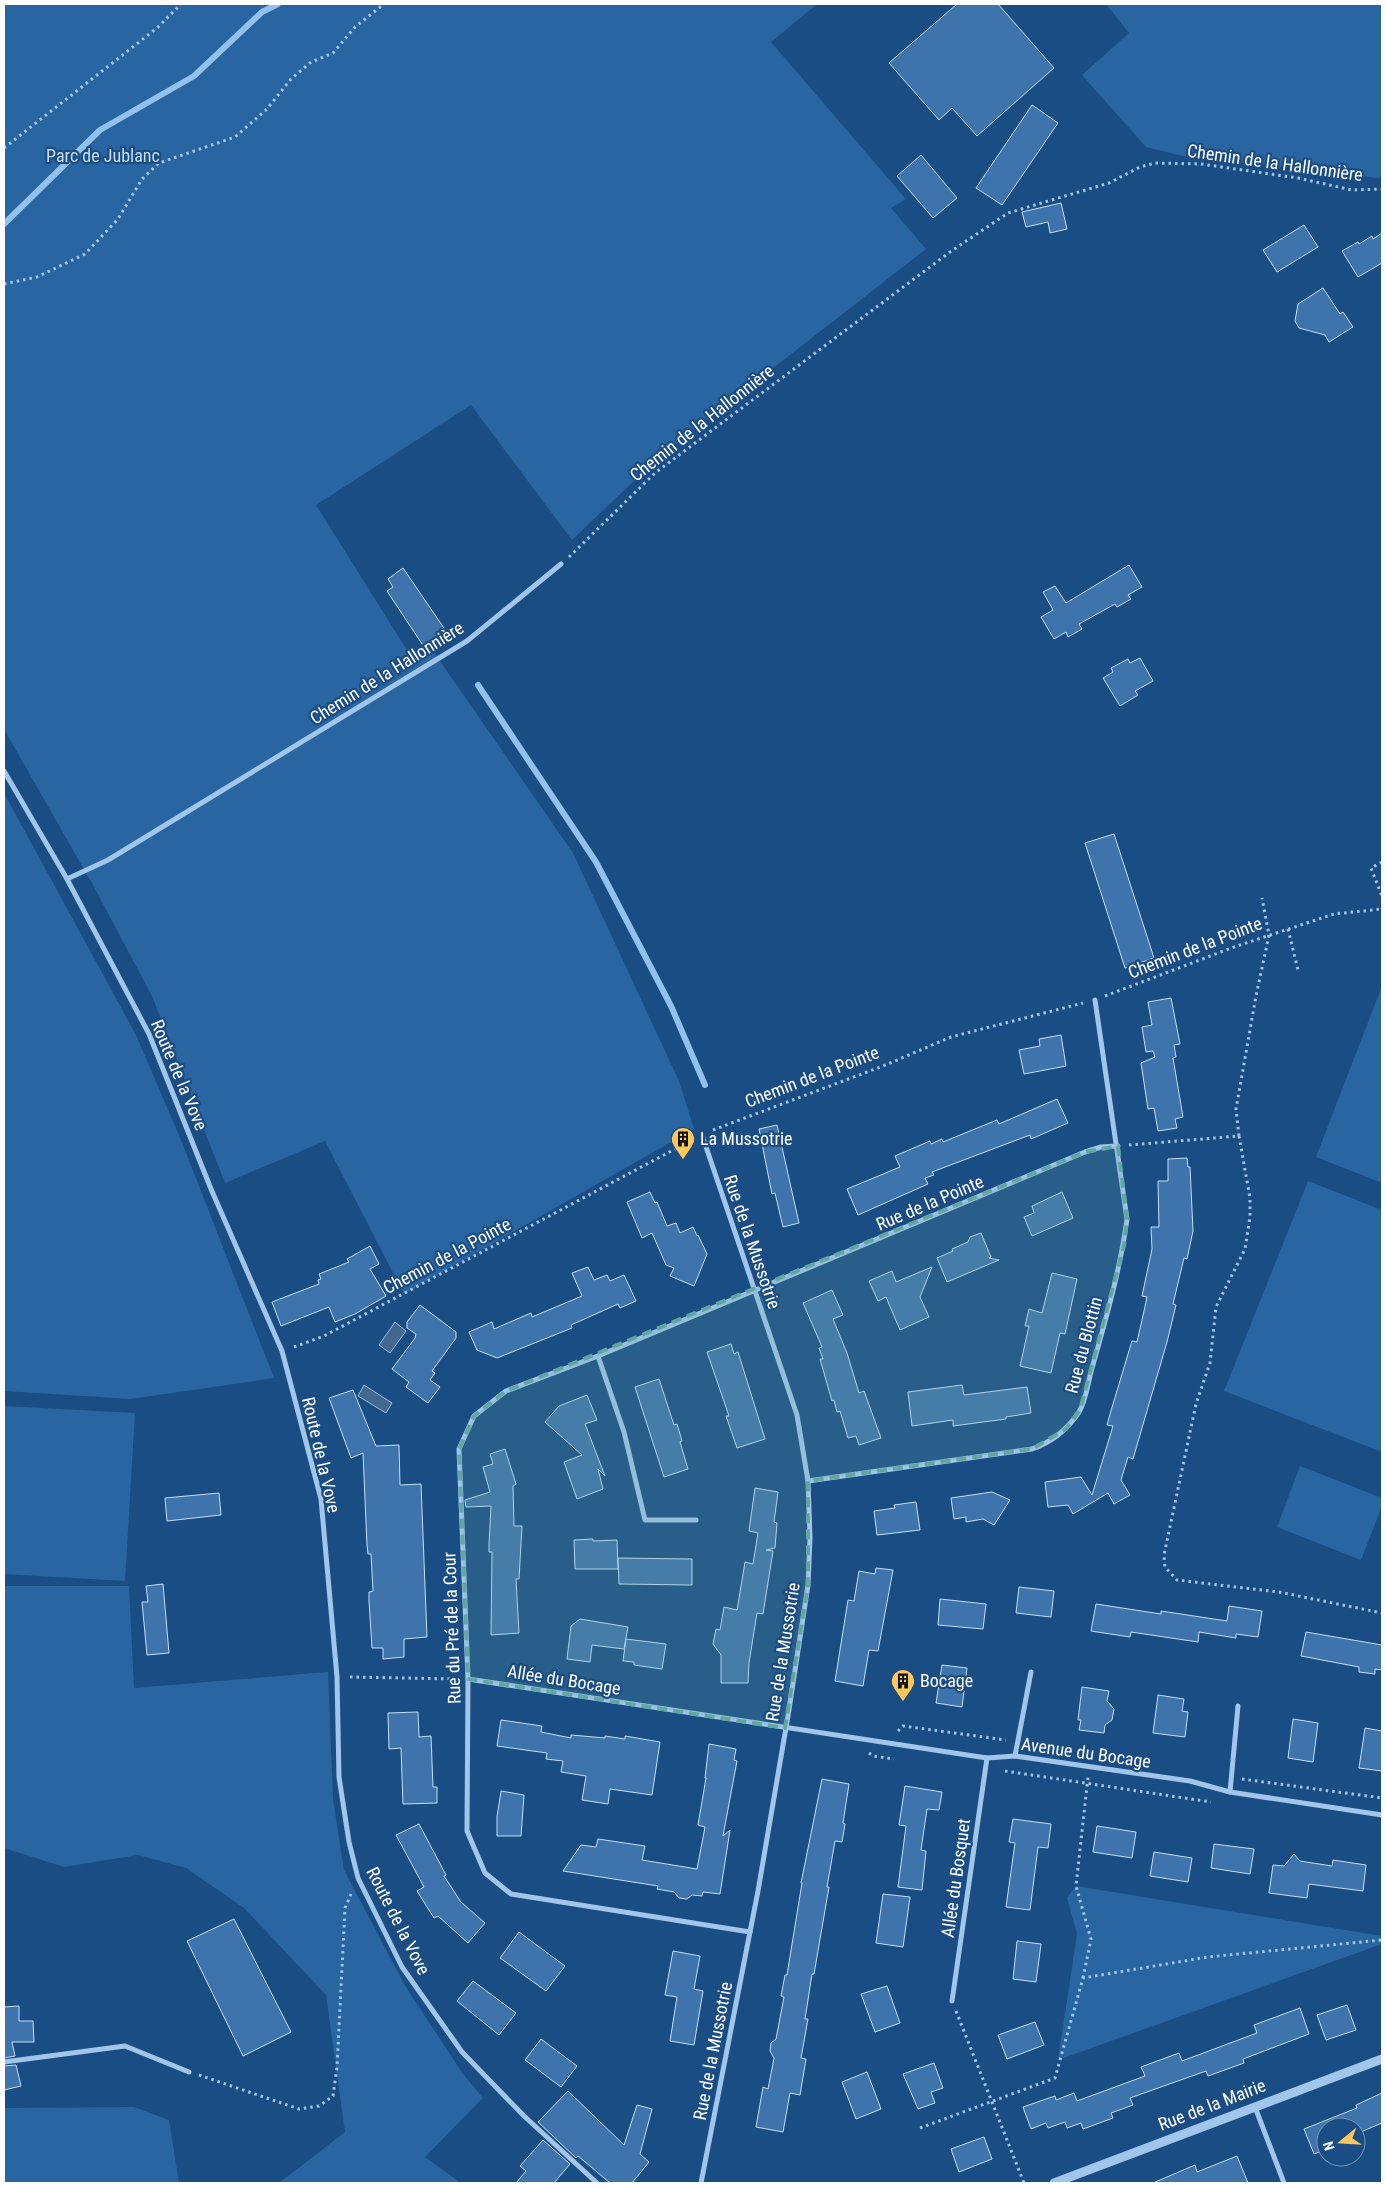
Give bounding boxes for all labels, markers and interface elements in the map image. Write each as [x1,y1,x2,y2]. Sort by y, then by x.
street label: Chemin de la Hallonnière [1186,140,1364,185]
park label: Parc de Jublanc [46,145,160,166]
street label: Chemin de la Hallonnière [625,360,778,485]
street label: Chemin de la Hallonnière [306,617,467,728]
street label: Chemin de la Pointe [1125,912,1265,983]
street label: Route de la Vove [147,1016,212,1133]
street label: Chemin de la Pointe [742,1041,882,1112]
building icon: La Mussotrie [670,1126,696,1160]
place label: La Mussotrie [700,1128,792,1149]
street label: Rue de la Pointe [873,1170,987,1235]
street label: Rue de la Mussotrie [720,1172,785,1312]
street label: Chemin de la Pointe [379,1213,514,1298]
street label: Rue du Blottin [1061,1294,1106,1395]
street label: Route de la Vove [298,1395,345,1515]
street label: Rue du Pré de la Cour [438,1551,465,1704]
street label: Rue de la Mussotrie [761,1581,804,1723]
street label: Allée du Bocage [506,1660,622,1699]
building icon: Bocage [890,1668,916,1702]
place label: Bocage [920,1670,973,1691]
street label: Avenue du Bocage [1020,1733,1152,1772]
street label: Allée du Bosquet [937,1817,974,1939]
street label: Route de la Vove [362,1863,435,1978]
street label: Rue de la Mussotrie [689,1980,736,2122]
street label: Rue de la Mairie [1155,2074,1269,2135]
north arrow [1316,2117,1366,2167]
text: N [1320,2139,1338,2153]

